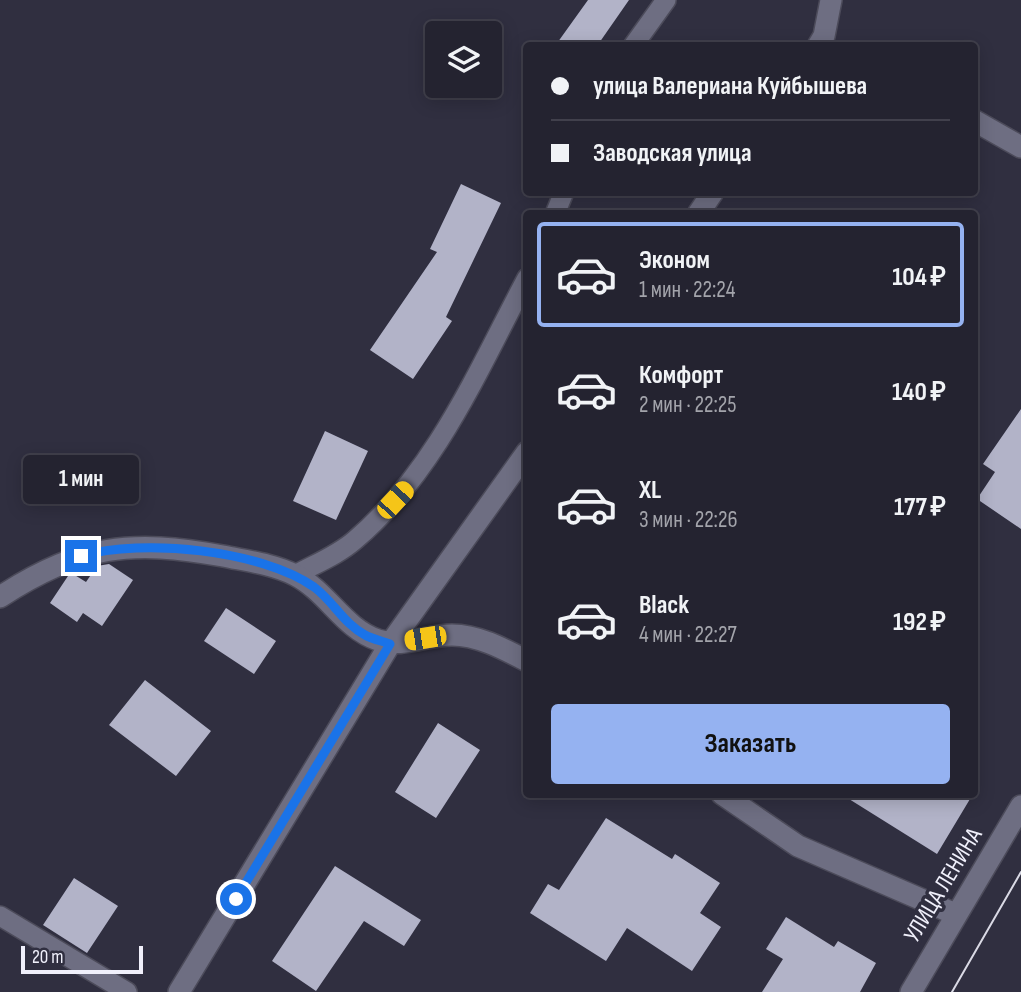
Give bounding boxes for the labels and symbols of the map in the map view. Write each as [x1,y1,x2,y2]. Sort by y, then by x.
callout: 1 мин [23,454,139,504]
car [373,477,418,523]
route end [65,540,97,572]
car [403,624,448,652]
street label: УЛИЦА ЛЕНИНА [898,822,989,947]
route start [220,883,252,915]
scale bar [21,943,144,975]

